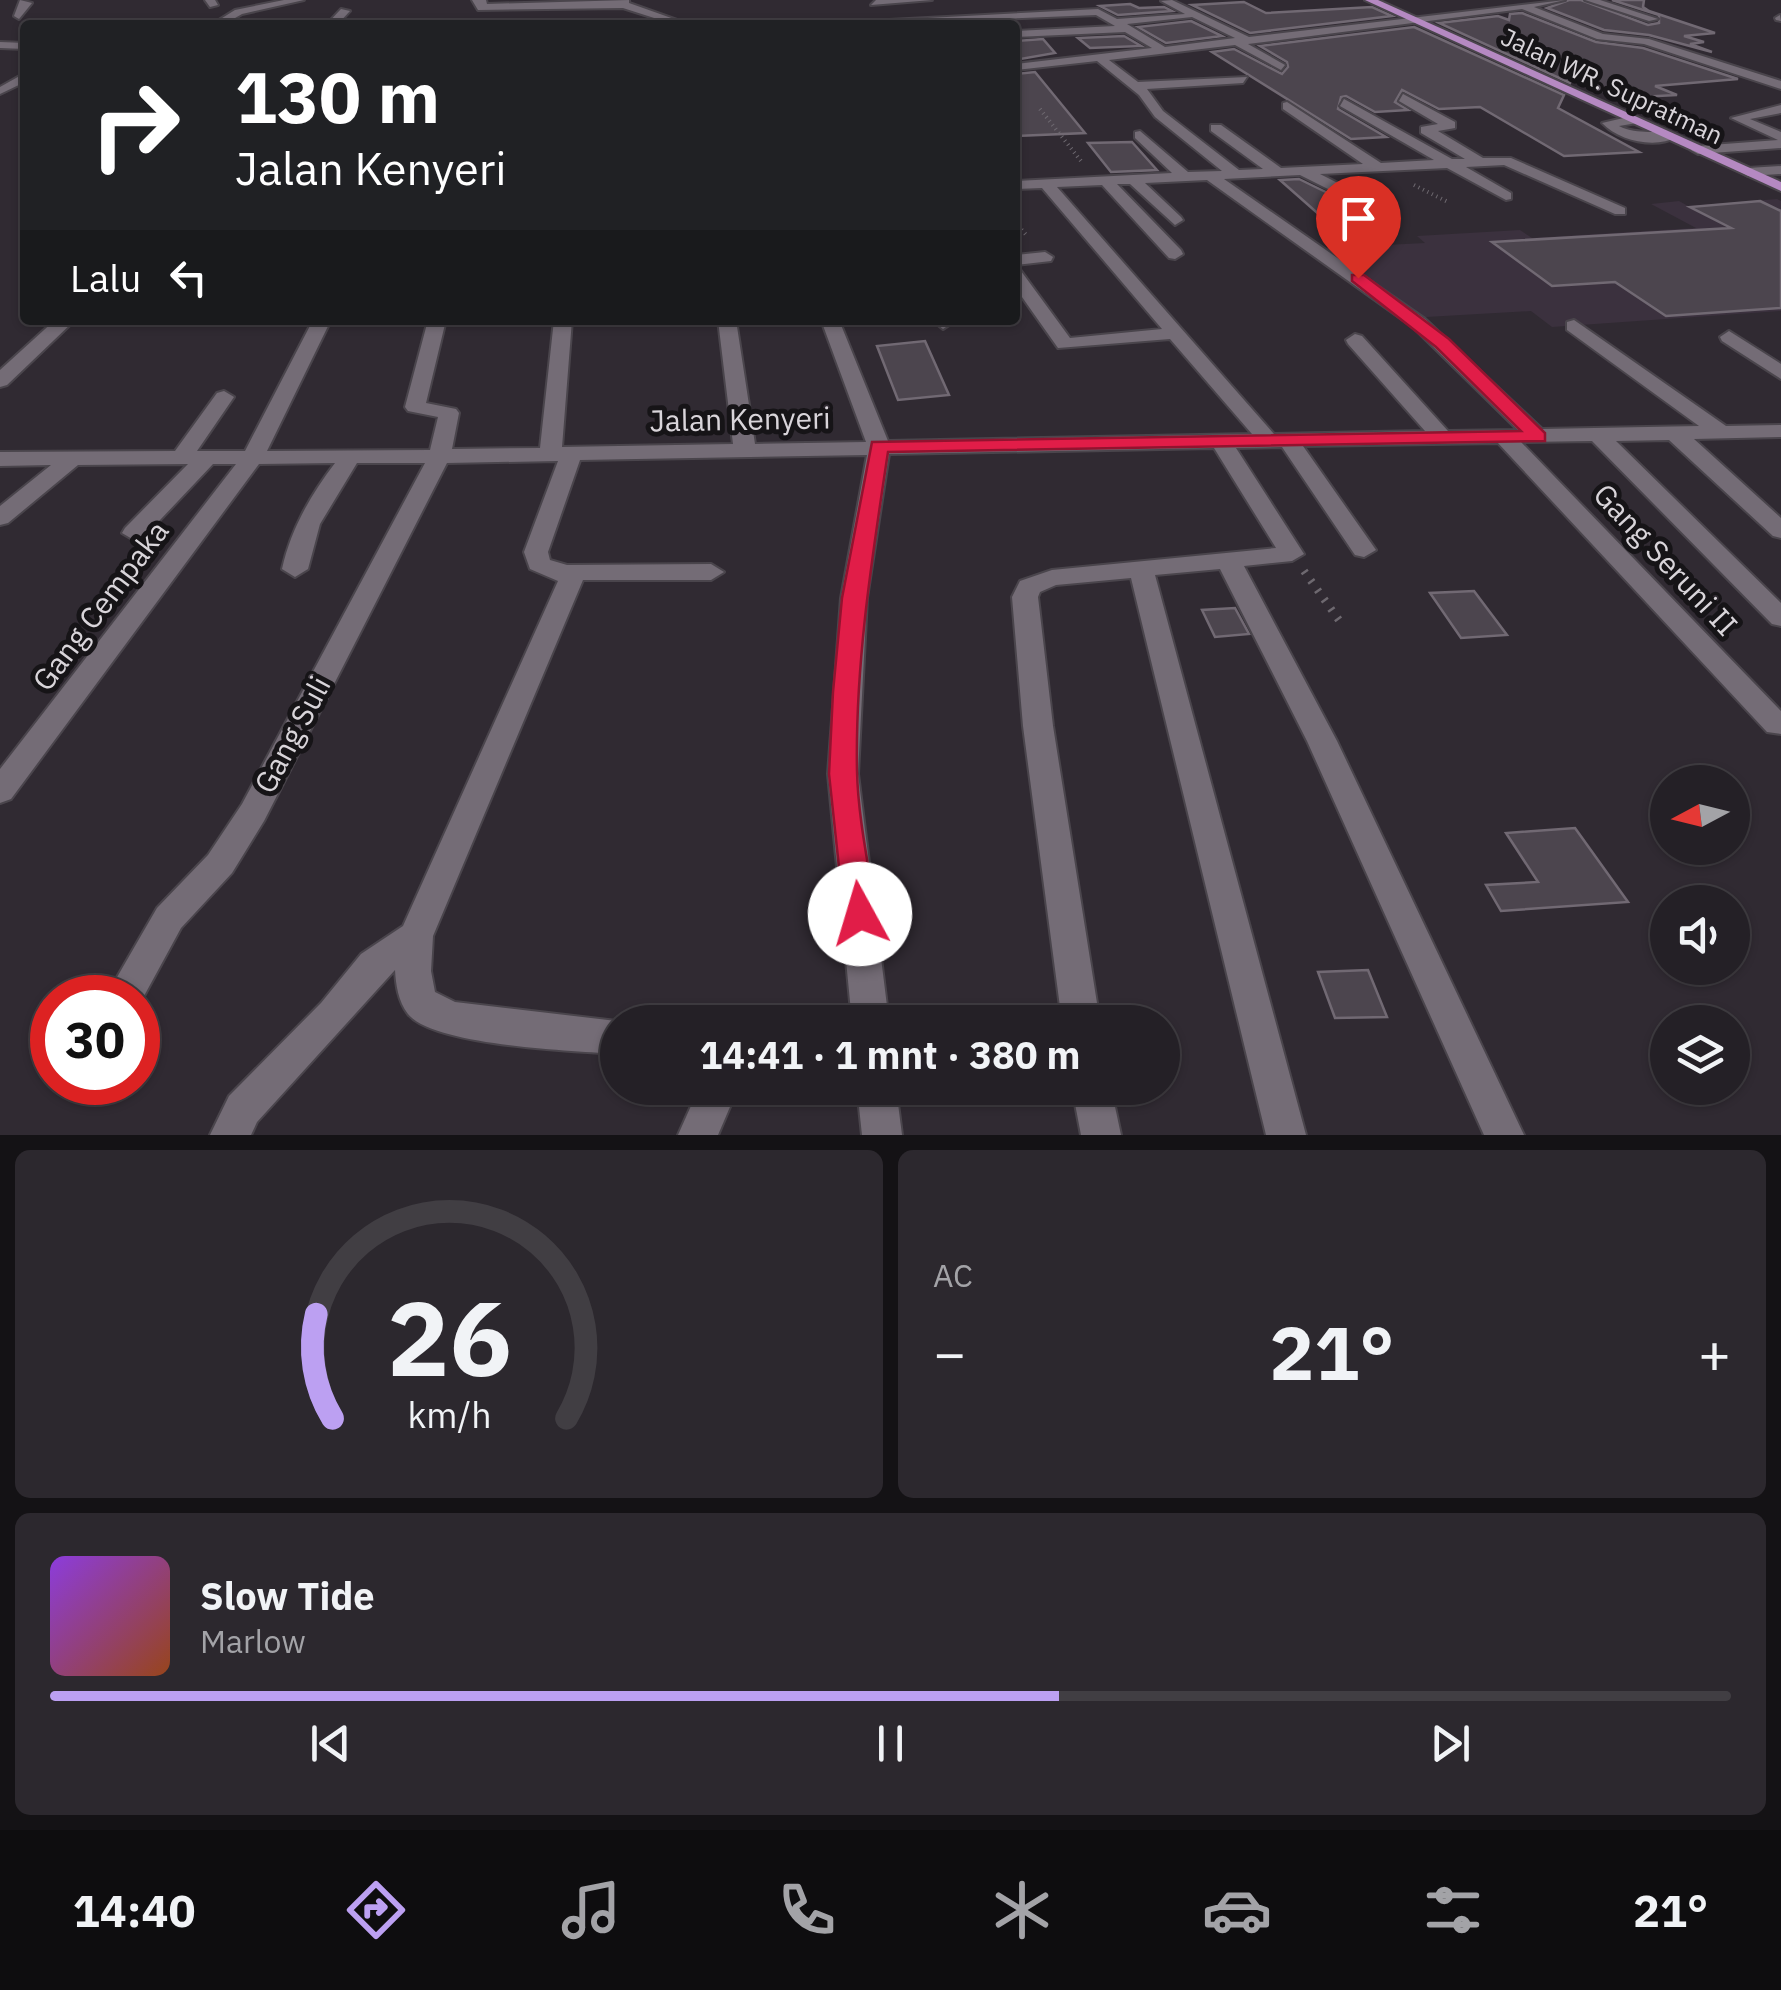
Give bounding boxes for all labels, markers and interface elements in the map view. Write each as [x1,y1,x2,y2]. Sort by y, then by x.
street label: Jalan WR. Supratman [1496,20,1728,151]
text: 130 m [235,51,440,142]
icon: right [70,60,200,190]
text: Jalan Kenyeri [235,139,506,197]
pin [1316,176,1401,279]
icon: arrive [1331,191,1386,246]
icon: left [161,250,216,305]
text: Lalu [70,253,141,302]
street label: Jalan Kenyeri [649,397,831,440]
street label: Gang Seruni II [1586,475,1747,643]
street label: Gang Cempaka [23,512,177,698]
street label: Gang Suli [245,669,339,800]
north arrow [1650,765,1750,865]
map controls [1650,765,1750,1105]
position arrow [808,862,912,966]
button: sound [1650,885,1750,985]
speed limit sign: 30 [30,975,160,1105]
button: layers [1650,1005,1750,1105]
text: 14:41 · 1 mnt · 380 m [699,1030,1081,1079]
text: AC [933,1254,973,1296]
text: 26 [387,1269,511,1405]
text: 21° [1269,1303,1395,1401]
text: − [933,1317,966,1388]
text: + [1698,1317,1731,1388]
text: km/h [407,1391,491,1438]
text: Slow Tide [200,1571,375,1620]
text: Marlow [200,1620,306,1662]
icon: previous [303,1716,358,1771]
icon: pause [863,1716,918,1771]
icon: next [1423,1716,1478,1771]
icon: directions [341,1875,411,1945]
icon: music [556,1875,626,1945]
icon: phone [772,1875,842,1945]
icon: climate [987,1875,1057,1945]
icon: car [1202,1875,1272,1945]
icon: filters [1418,1875,1488,1945]
text: 14:40 [73,1881,196,1939]
text: 21° [1633,1881,1708,1939]

